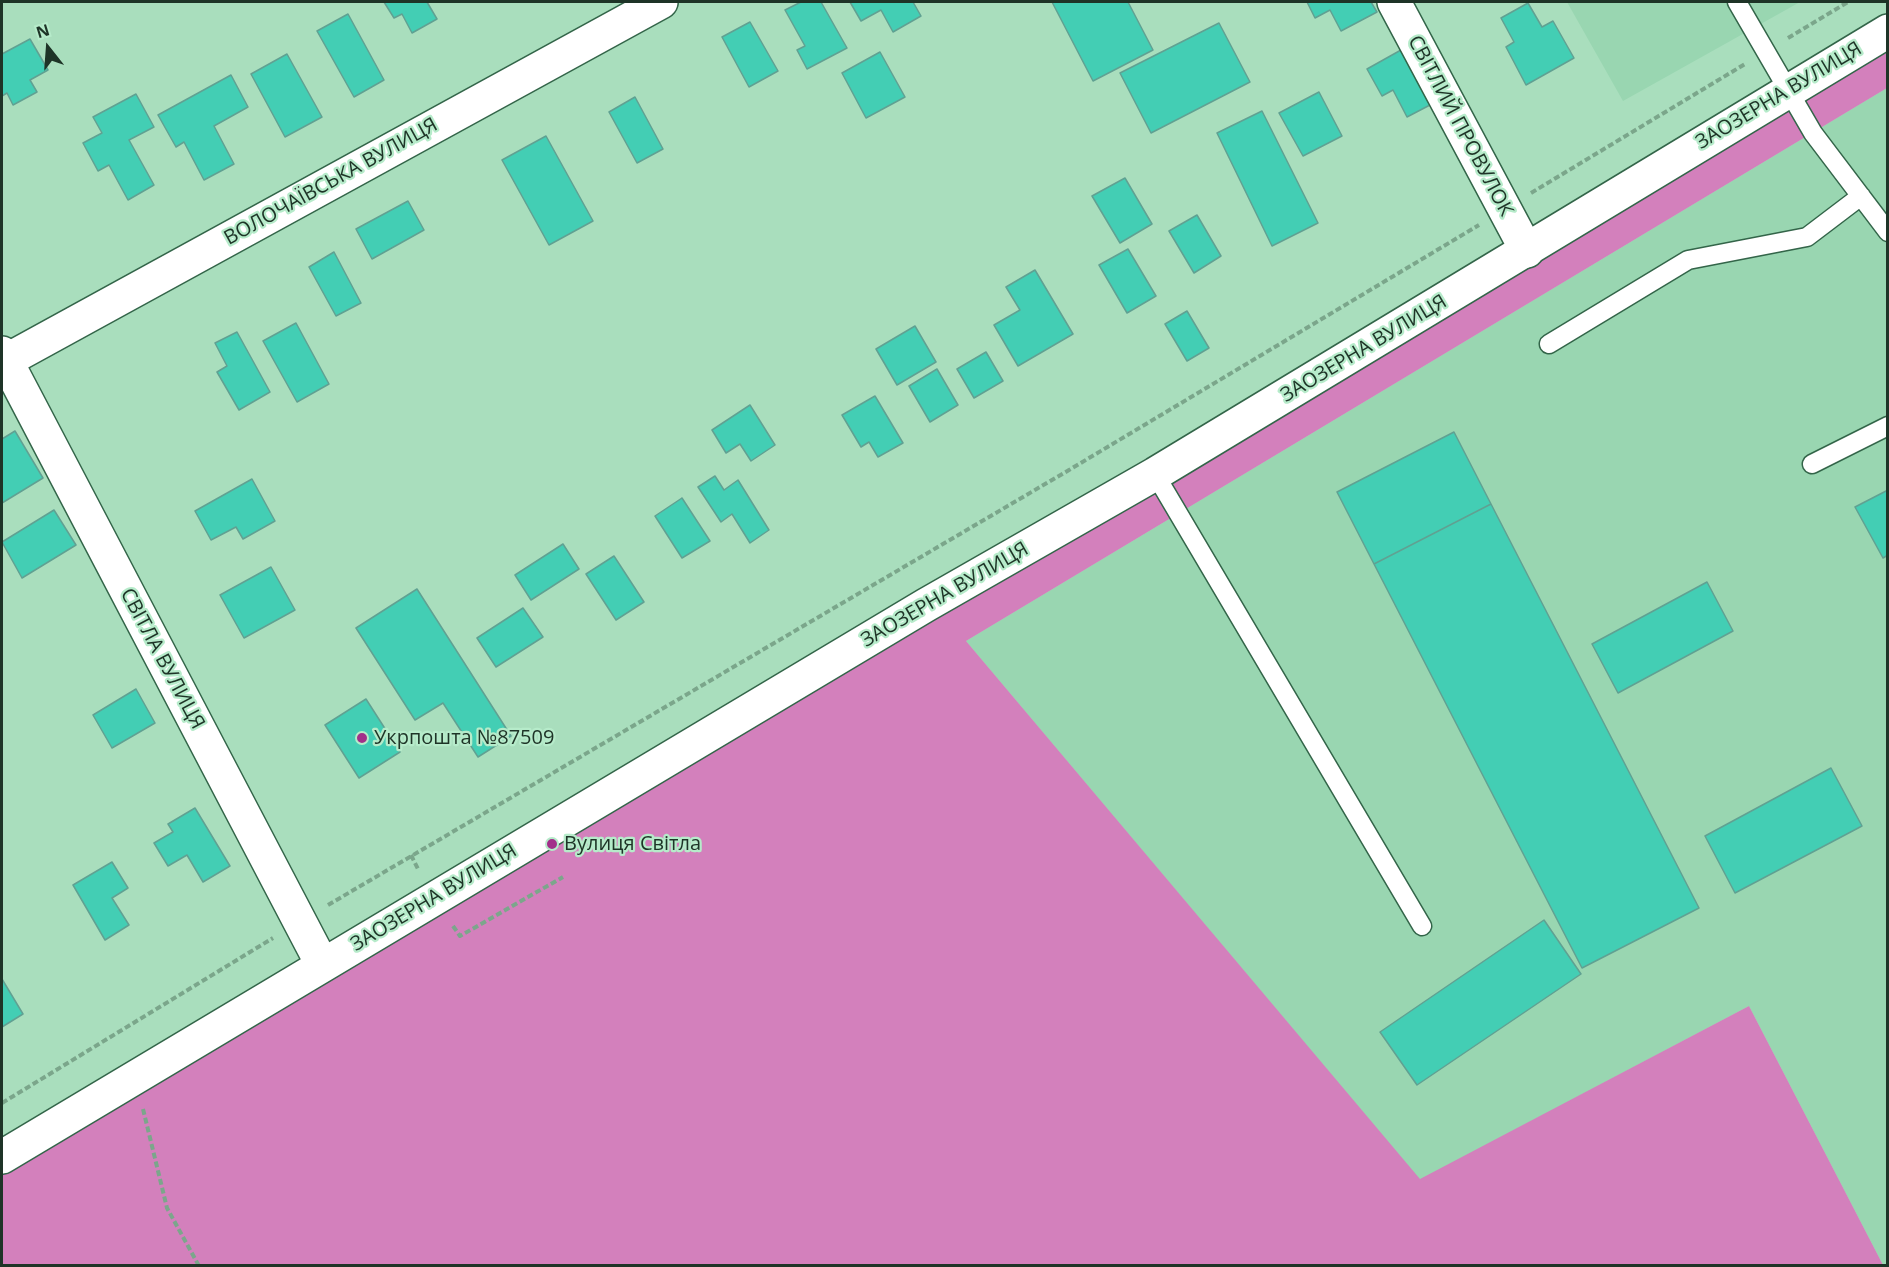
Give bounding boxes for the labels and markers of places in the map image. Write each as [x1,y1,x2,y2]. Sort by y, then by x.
place label: Укрпошта №87509 [374,726,554,750]
marker: Укрпошта №87509 [355,731,369,745]
place label: Вулиця Світла [564,832,701,856]
marker: Вулиця Світла [545,837,559,851]

